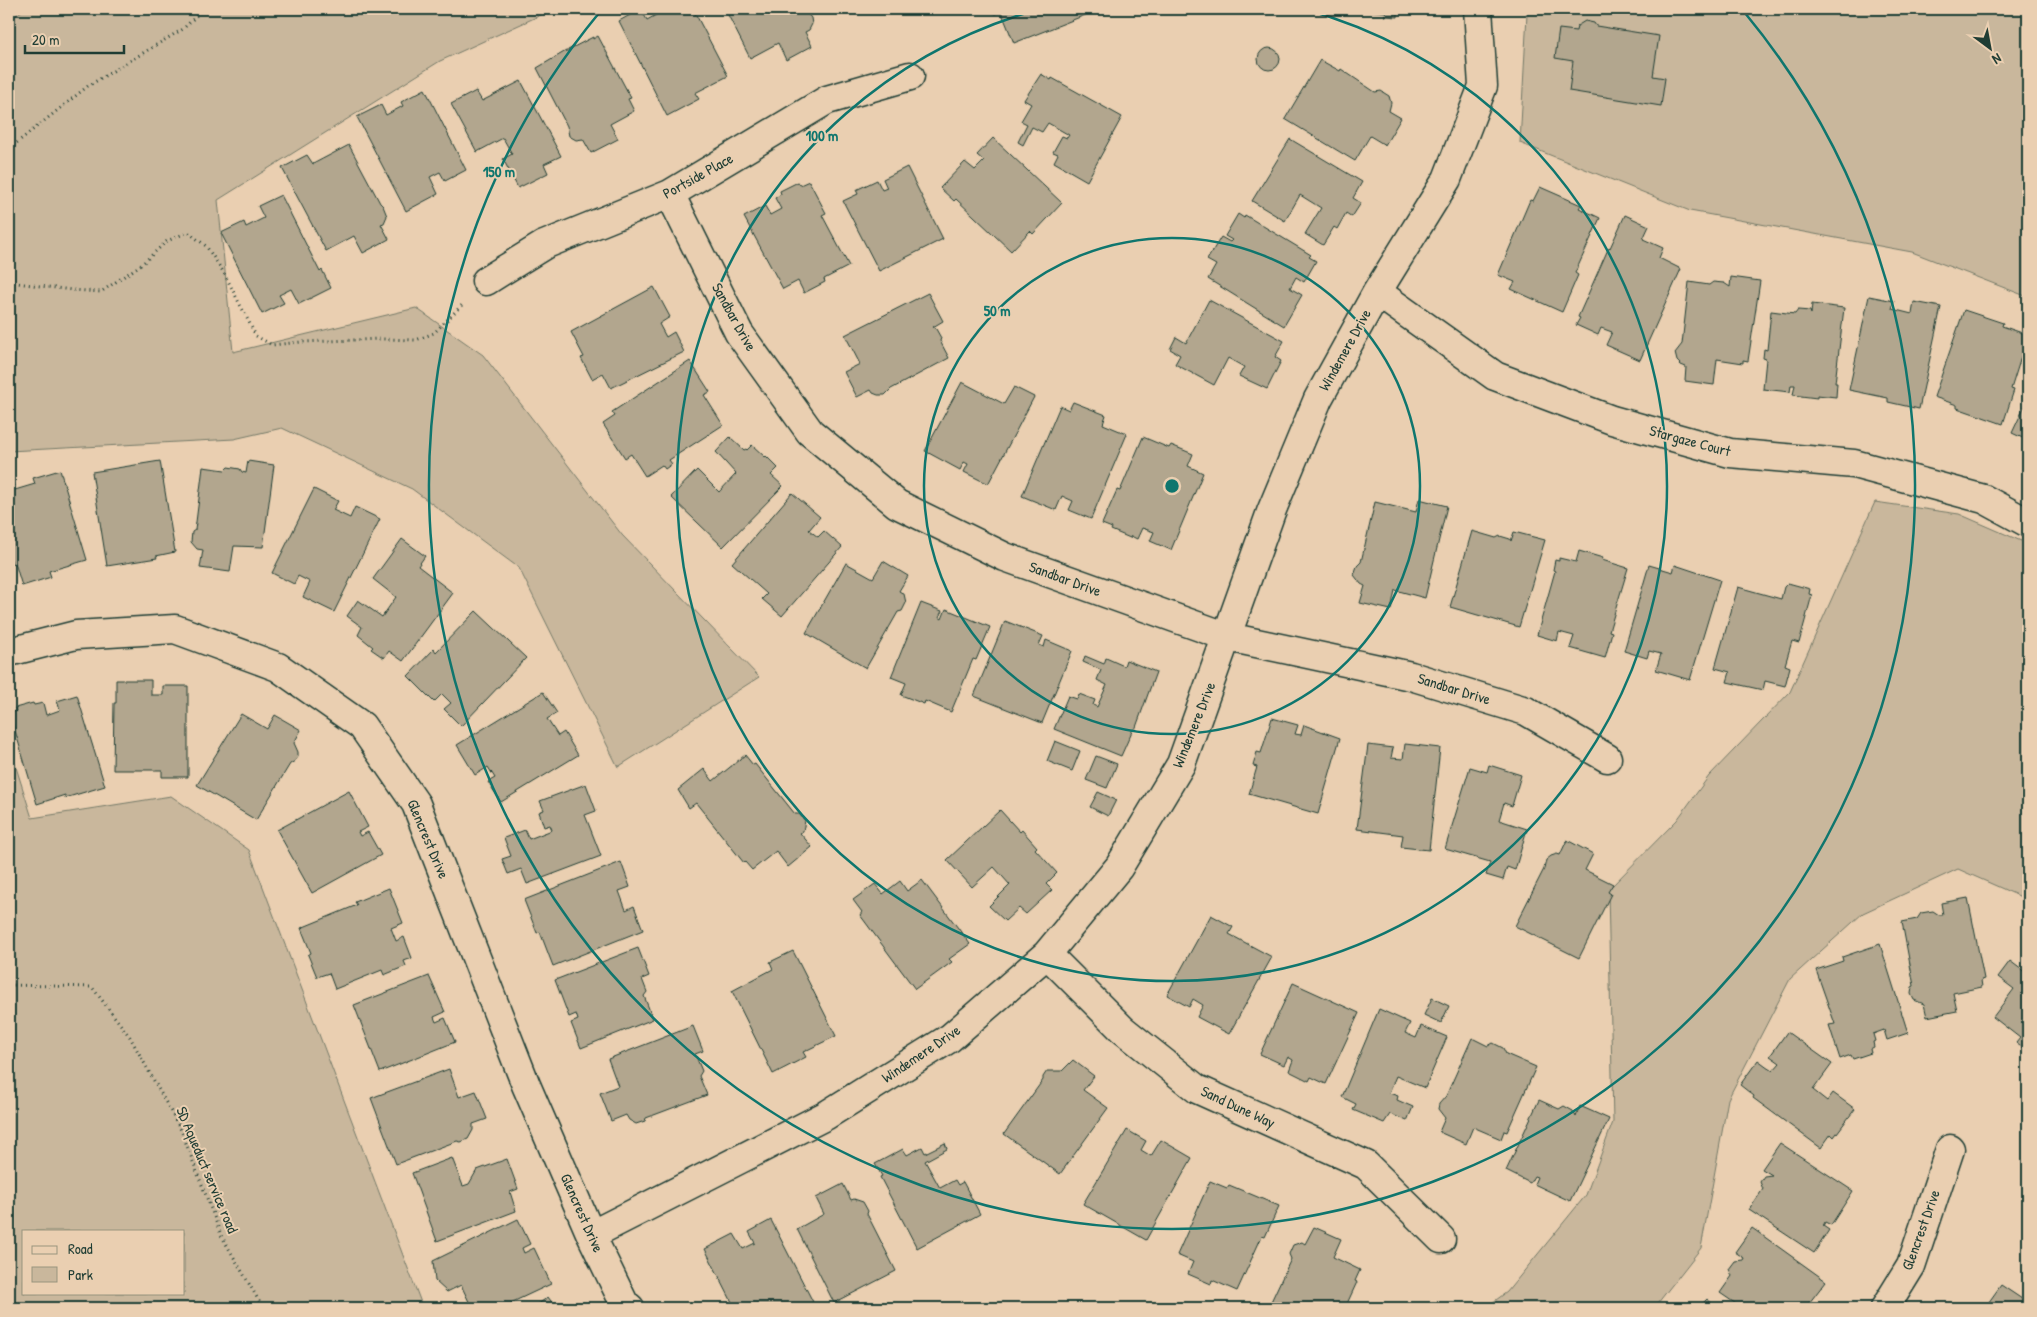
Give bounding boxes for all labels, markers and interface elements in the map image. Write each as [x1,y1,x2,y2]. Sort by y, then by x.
scale bar [25,22,124,54]
north arrow [1964,22,2014,72]
text: 20 m [32,29,59,50]
text: N [1988,49,2005,70]
text: 100 m [806,125,838,146]
street label: Portside Place [659,148,737,204]
text: 150 m [483,161,515,182]
street label: Sandbar Drive [707,279,762,355]
text: 50 m [984,300,1010,321]
street label: Windemere Drive [1313,305,1376,395]
street label: Stargaze Court [1647,420,1734,462]
centre of rings [1163,477,1181,495]
street label: Sandbar Drive [1026,556,1104,601]
street label: Sandbar Drive [1415,668,1493,710]
street label: Windemere Drive [1167,679,1220,771]
street label: Glencrest Drive [402,796,455,882]
street label: Windemere Drive [877,1019,964,1088]
street label: Sand Dune Way [1198,1080,1279,1133]
street label: SD Aqueduct service road [171,1103,244,1236]
street label: Glencrest Drive [556,1170,609,1256]
street label: Glencrest Drive [1896,1187,1945,1273]
legend [22,1230,185,1294]
text: Road [68,1238,93,1259]
text: Park [68,1264,93,1285]

